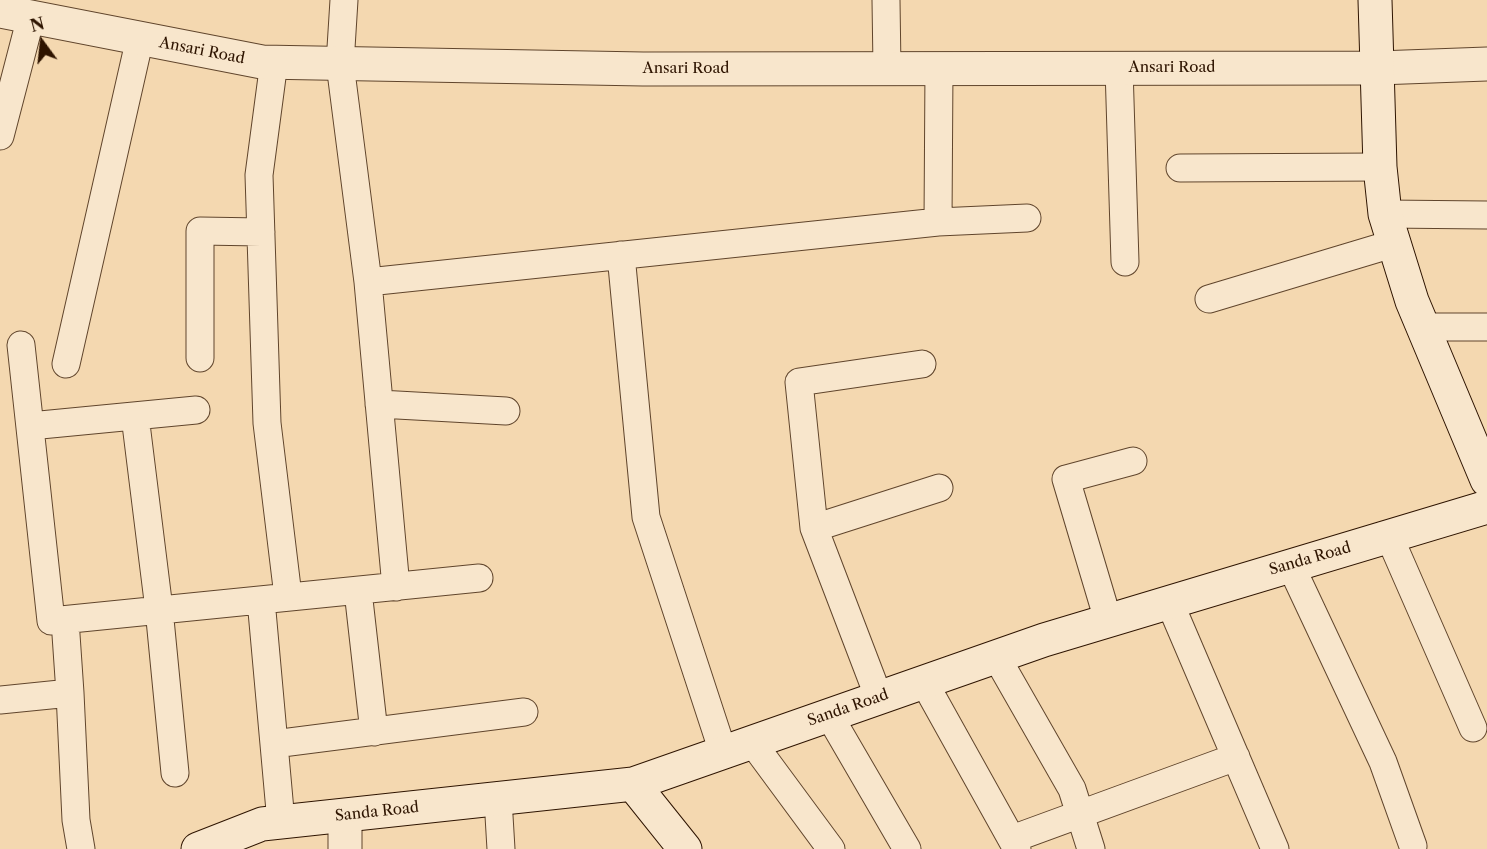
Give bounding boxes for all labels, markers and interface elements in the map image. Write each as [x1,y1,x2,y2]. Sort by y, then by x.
north arrow [12,12,72,72]
text: N [28,13,47,36]
street label: Ansari Road [158,34,246,68]
street label: Ansari Road [1129,59,1215,77]
street label: Ansari Road [643,60,729,78]
street label: Sanda Road [1267,539,1353,579]
street label: Sanda Road [805,686,891,730]
street label: Sanda Road [334,799,420,825]

